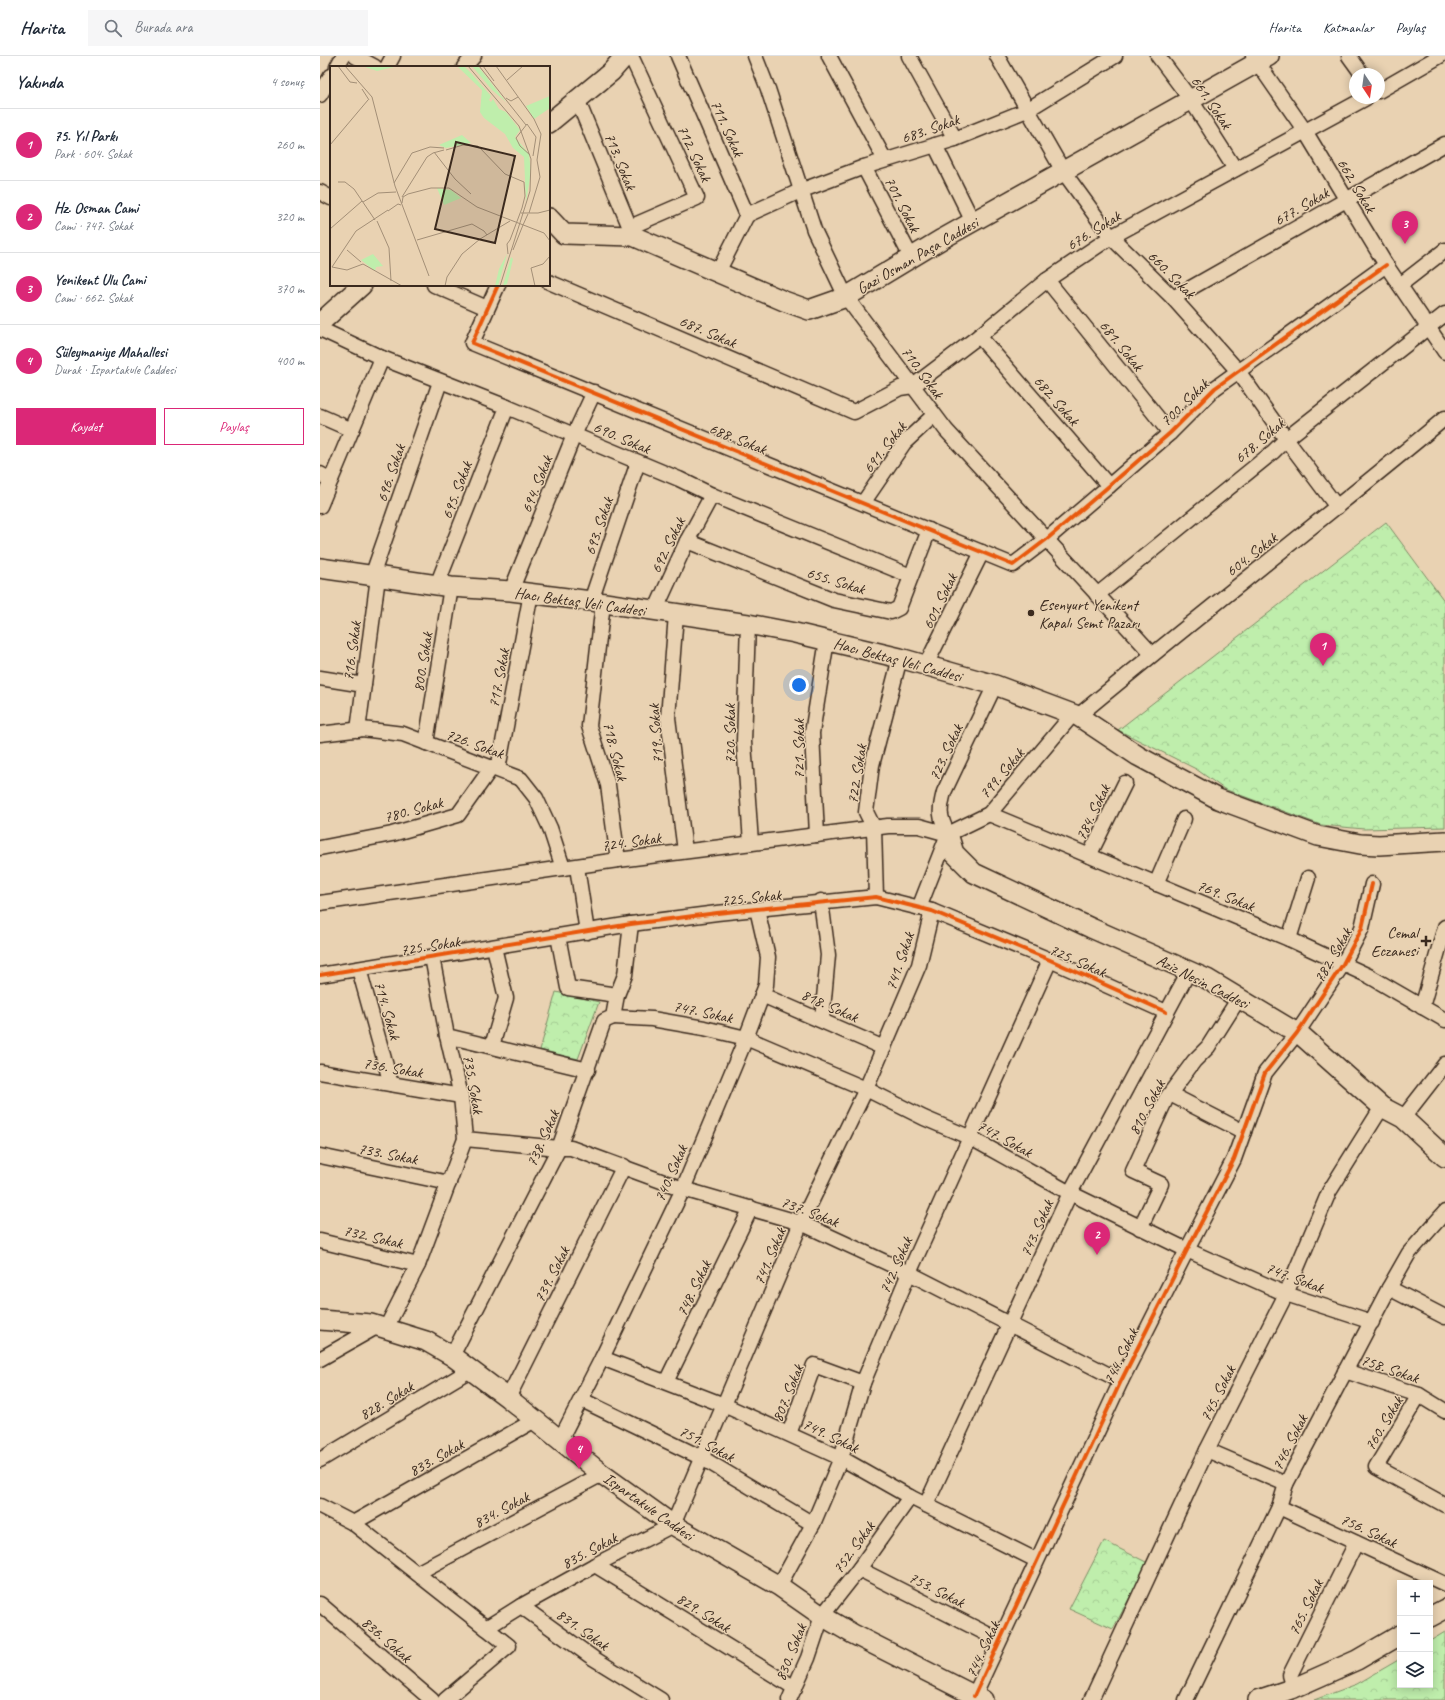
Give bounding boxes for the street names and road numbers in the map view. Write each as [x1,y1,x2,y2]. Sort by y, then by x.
street label: 661. Sokak [1186,72,1237,134]
street label: 711. Sokak [706,97,749,161]
street label: 683. Sokak [899,109,963,148]
street label: 712. Sokak [672,122,716,186]
street label: 713. Sokak [600,130,641,194]
street label: 662. Sokak [1332,155,1381,217]
street label: 701. Sokak [880,173,925,237]
street label: 677. Sokak [1271,183,1333,231]
street label: 676. Sokak [1063,206,1125,255]
street label: Gazi Osman Paşa Caddesi [853,212,984,299]
street label: 660. Sokak [1143,246,1200,304]
street label: 687. Sokak [676,311,740,353]
street label: 681. Sokak [1095,316,1149,376]
street label: 710. Sokak [896,342,949,404]
street label: 682. Sokak [1029,371,1084,431]
street label: 700. Sokak [1156,374,1214,431]
street label: 678. Sokak [1230,413,1290,468]
street label: 690. Sokak [590,417,654,459]
street label: 691. Sokak [858,417,912,477]
street label: 688. Sokak [706,418,770,460]
street label: 696. Sokak [372,441,411,505]
street label: 694. Sokak [516,452,558,516]
street label: 695. Sokak [437,458,477,522]
street label: 693. Sokak [580,494,619,558]
street label: 692. Sokak [646,513,691,577]
street label: 604. Sokak [1222,528,1282,581]
street label: 655. Sokak [804,563,868,600]
street label: 601. Sokak [918,569,963,633]
street label: Hacı Bektaş Veli Caddesi [513,583,648,621]
street label: 716. Sokak [338,619,366,682]
street label: 800. Sokak [408,630,438,693]
street label: Hacı Bektaş Veli Caddesi [832,633,966,687]
street label: 717. Sokak [483,646,515,710]
street label: 719. Sokak [644,702,668,765]
street label: 720. Sokak [720,703,740,764]
street label: 721. Sokak [789,718,809,779]
street label: 718. Sokak [598,720,632,784]
street label: 723. Sokak [924,720,968,784]
street label: 726. Sokak [443,724,507,764]
street label: 722. Sokak [842,742,872,805]
street label: 799. Sokak [975,743,1029,803]
street label: 784. Sokak [1071,780,1116,844]
street label: 780. Sokak [382,792,446,827]
street label: 724. Sokak [600,828,663,856]
street label: 769. Sokak [1194,875,1258,917]
street label: 725. Sokak [720,885,783,911]
street label: 782. Sokak [1309,924,1357,986]
street label: 741. Sokak [881,929,920,993]
street label: 725. Sokak [399,931,462,961]
street label: 725. Sokak [1046,940,1110,983]
street label: Aziz Nesin Caddesi [1153,950,1254,1015]
street label: 714. Sokak [369,979,405,1043]
street label: 818. Sokak [798,985,862,1028]
street label: 747. Sokak [671,996,735,1028]
street label: 736. Sokak [362,1053,425,1083]
street label: 735. Sokak [458,1053,488,1117]
street label: 810. Sokak [1124,1075,1170,1139]
street label: 738. Sokak [522,1106,565,1170]
street label: 747. Sokak [973,1116,1037,1163]
street label: 733. Sokak [356,1138,420,1170]
street label: 740. Sokak [650,1141,693,1205]
street label: 737. Sokak [778,1192,842,1232]
street label: 743. Sokak [1016,1196,1059,1260]
street label: 732. Sokak [341,1220,405,1254]
street label: 741. Sokak [749,1224,791,1288]
street label: 742. Sokak [875,1233,918,1297]
street label: 739. Sokak [529,1242,575,1306]
street label: 748. Sokak [672,1256,717,1320]
street label: 747. Sokak [1263,1258,1327,1298]
street label: 744. Sokak [1099,1324,1144,1388]
street label: 758. Sokak [1358,1350,1422,1389]
street label: 807. Sokak [767,1361,809,1425]
street label: 745. Sokak [1195,1361,1241,1425]
street label: 828. Sokak [356,1376,418,1425]
street label: 760. Sokak [1360,1392,1408,1454]
street label: 746. Sokak [1267,1410,1313,1474]
street label: 749. Sokak [799,1414,863,1459]
street label: 751. Sokak [675,1421,739,1467]
street label: 833. Sokak [405,1434,469,1481]
street label: Ispartakule Caddesi [599,1468,699,1547]
street label: 834. Sokak [470,1486,534,1533]
street label: 756. Sokak [1337,1509,1401,1553]
street label: 752. Sokak [828,1517,880,1578]
street label: 835. Sokak [558,1527,622,1574]
street label: 753. Sokak [905,1567,969,1613]
street label: 765. Sokak [1284,1575,1329,1639]
street label: 829. Sokak [673,1588,735,1638]
street label: 831. Sokak [552,1604,614,1656]
street label: 836. Sokak [357,1613,416,1668]
street label: 744. Sokak [961,1617,1005,1681]
street label: 830. Sokak [770,1620,812,1684]

